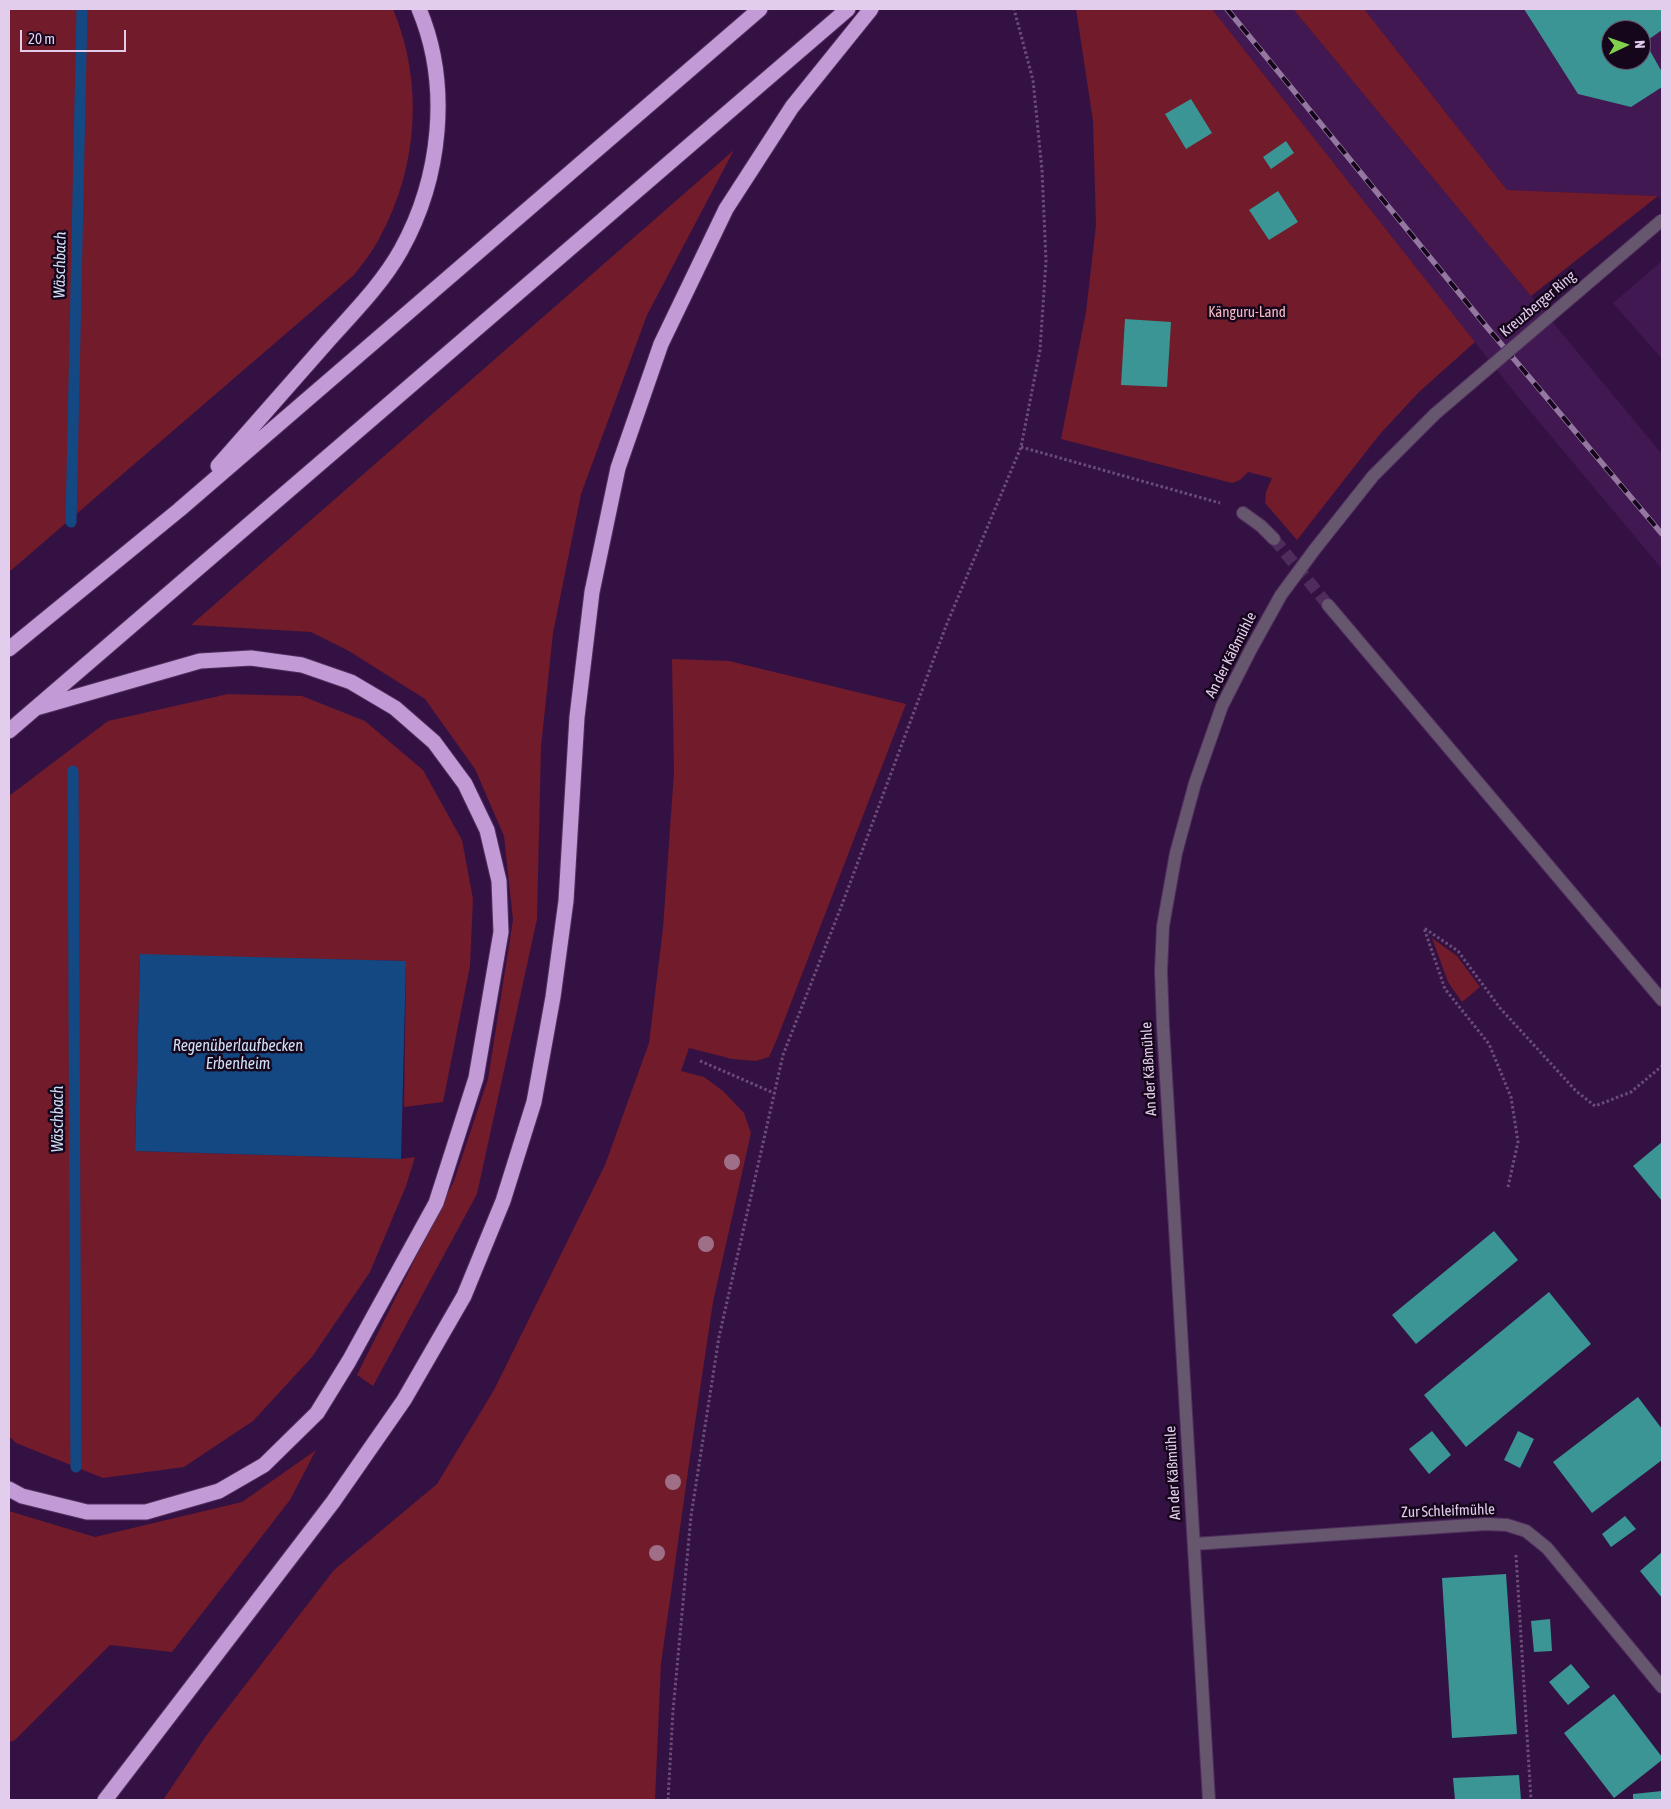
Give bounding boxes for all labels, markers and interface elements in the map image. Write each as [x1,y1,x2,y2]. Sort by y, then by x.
scale bar [22,20,129,52]
north arrow [1601,20,1651,70]
text: 20 m [28,30,55,47]
text: N [1632,40,1648,49]
water label: Wäschbach [50,232,70,298]
street label: Kreuzberger Ring [1497,267,1579,341]
park label: Känguru-Land [1208,303,1286,321]
street label: An der Käßmühle [1202,609,1260,701]
street label: An der Käßmühle [1138,1022,1160,1116]
water label: Regenüberlaufbecken Erbenheim [173,1036,303,1074]
water label: Wäschbach [48,1086,68,1152]
street label: An der Käßmühle [1162,1426,1184,1520]
street label: Zur Schleifmühle [1401,1500,1495,1522]

